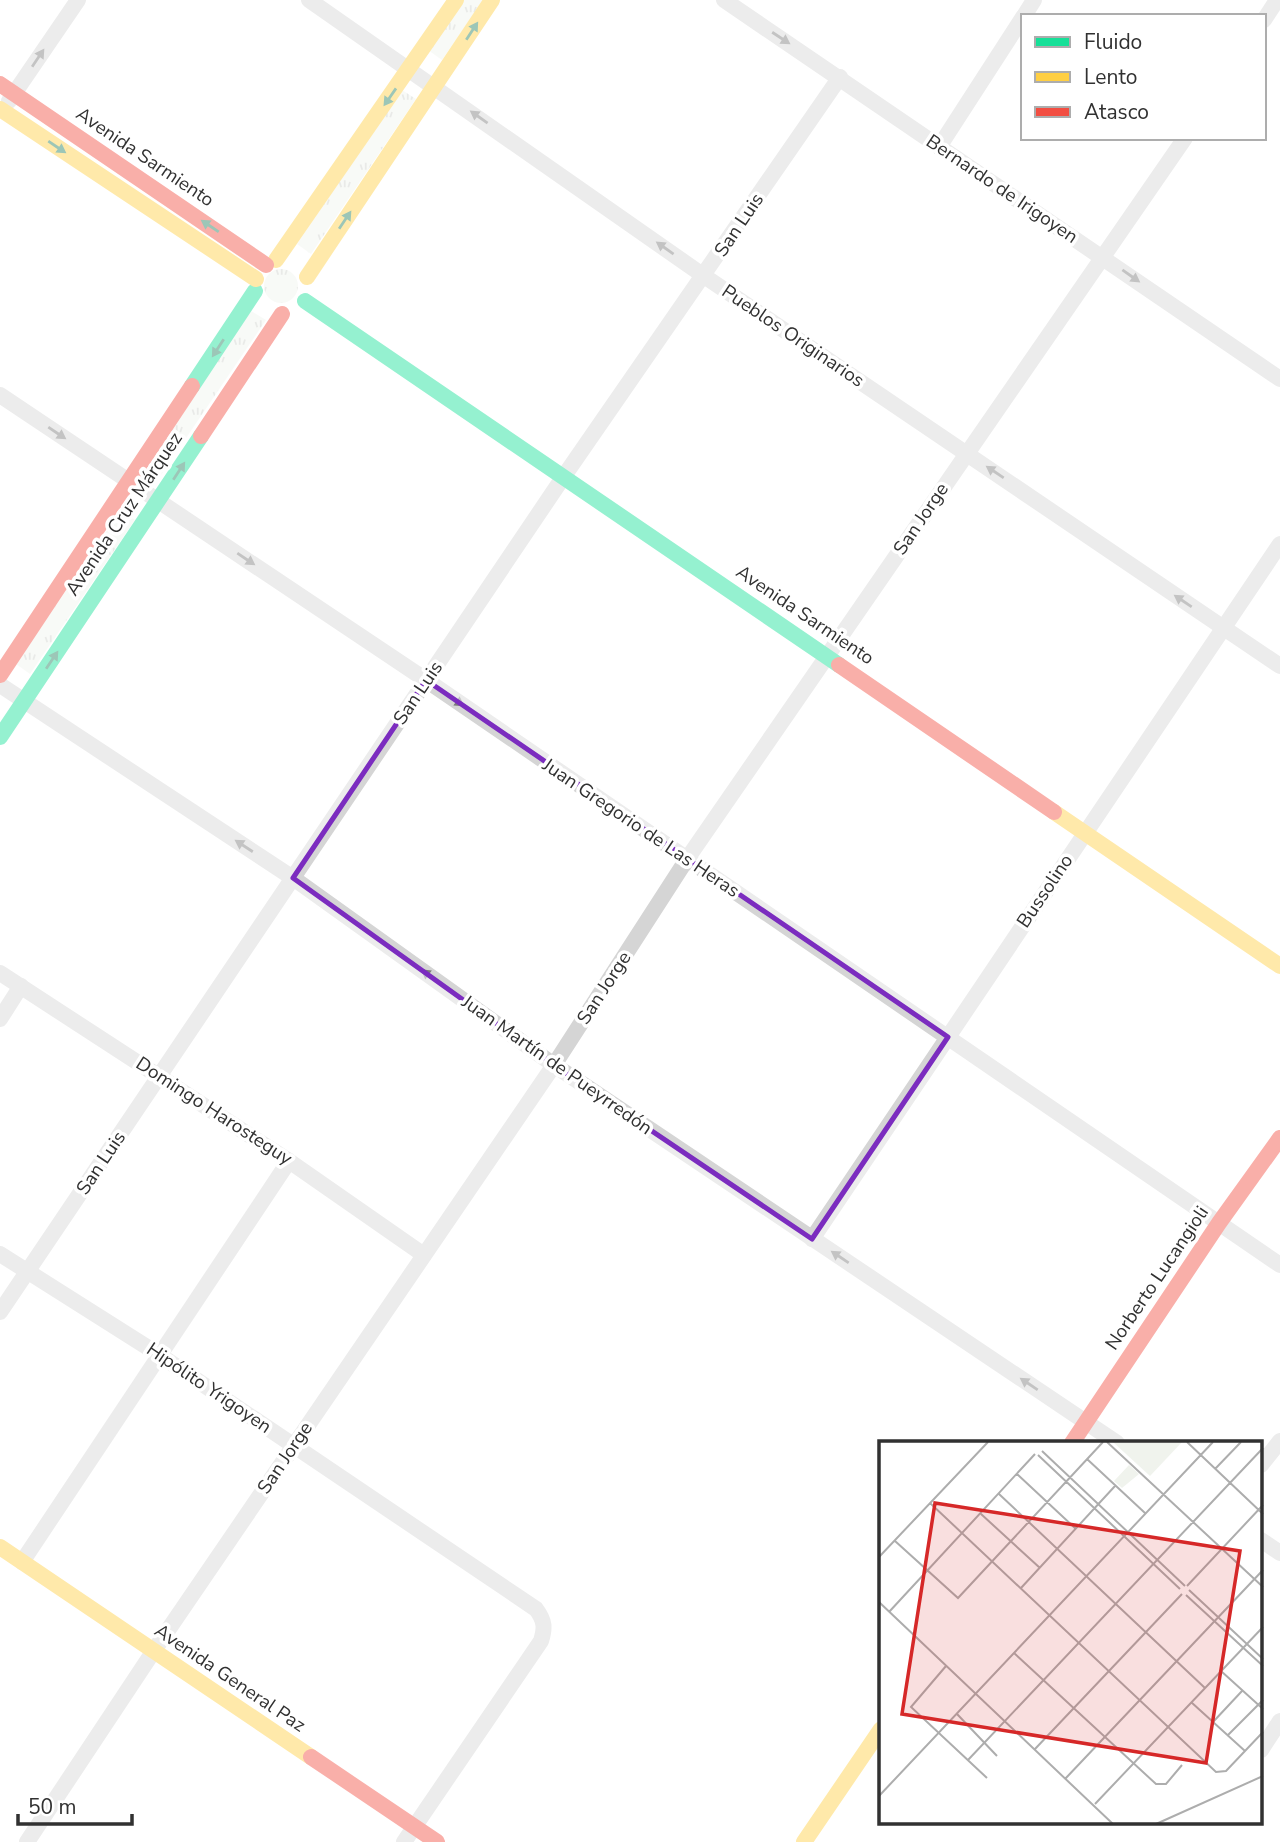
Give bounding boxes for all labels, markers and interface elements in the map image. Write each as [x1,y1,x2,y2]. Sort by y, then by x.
legend [1021,14,1266,140]
one-way arrow [465,21,478,41]
text: Fluido [1084,28,1142,56]
one-way arrow [771,31,791,44]
one-way arrow [31,49,45,67]
text: Lento [1084,63,1137,91]
one-way arrow [383,88,397,106]
text: Atasco [1084,98,1149,126]
street label: Avenida Sarmiento [71,101,219,213]
one-way arrow [470,110,488,124]
street label: Bernardo de Irigoyen [921,128,1083,250]
one-way arrow [48,140,66,154]
street label: San Luis [708,188,770,262]
one-way arrow [338,211,352,229]
one-way arrow [200,220,220,233]
one-way arrow [656,241,674,255]
one-way arrow [1121,269,1140,282]
street label: Pueblos Originarios [717,279,869,393]
one-way arrow [212,339,225,358]
one-way arrow [47,426,66,439]
street label: Avenida Cruz Márquez [60,427,189,601]
one-way arrow [172,461,185,481]
one-way arrow [986,465,1004,479]
street label: San Jorge [887,478,955,560]
one-way arrow [236,553,255,566]
street label: Avenida Sarmiento [731,559,879,671]
one-way arrow [1174,594,1192,608]
one-way arrow [45,651,59,669]
street label: San Luis [387,656,449,730]
one-way arrow [445,693,464,706]
street label: Juan Gregorio de Las Heras [537,752,745,904]
one-way arrow [234,839,254,852]
street label: Bussolino [1011,849,1079,933]
street label: San Jorge [571,947,637,1029]
one-way arrow [421,970,439,984]
street label: Juan Martín de Pueyrredón [456,989,658,1141]
street label: Domingo Harosteguy [131,1051,297,1172]
street label: San Luis [70,1126,132,1200]
street label: Norberto Lucangioli [1099,1201,1215,1355]
one-way arrow [830,1251,850,1264]
street label: Hipólito Yrigoyen [141,1336,277,1440]
one-way arrow [1020,1377,1038,1391]
street label: San Jorge [251,1417,319,1499]
inset map [879,1441,1262,1825]
street label: Avenida General Paz [149,1618,311,1738]
scale bar [18,1783,131,1827]
text: 50 m [28,1793,77,1821]

